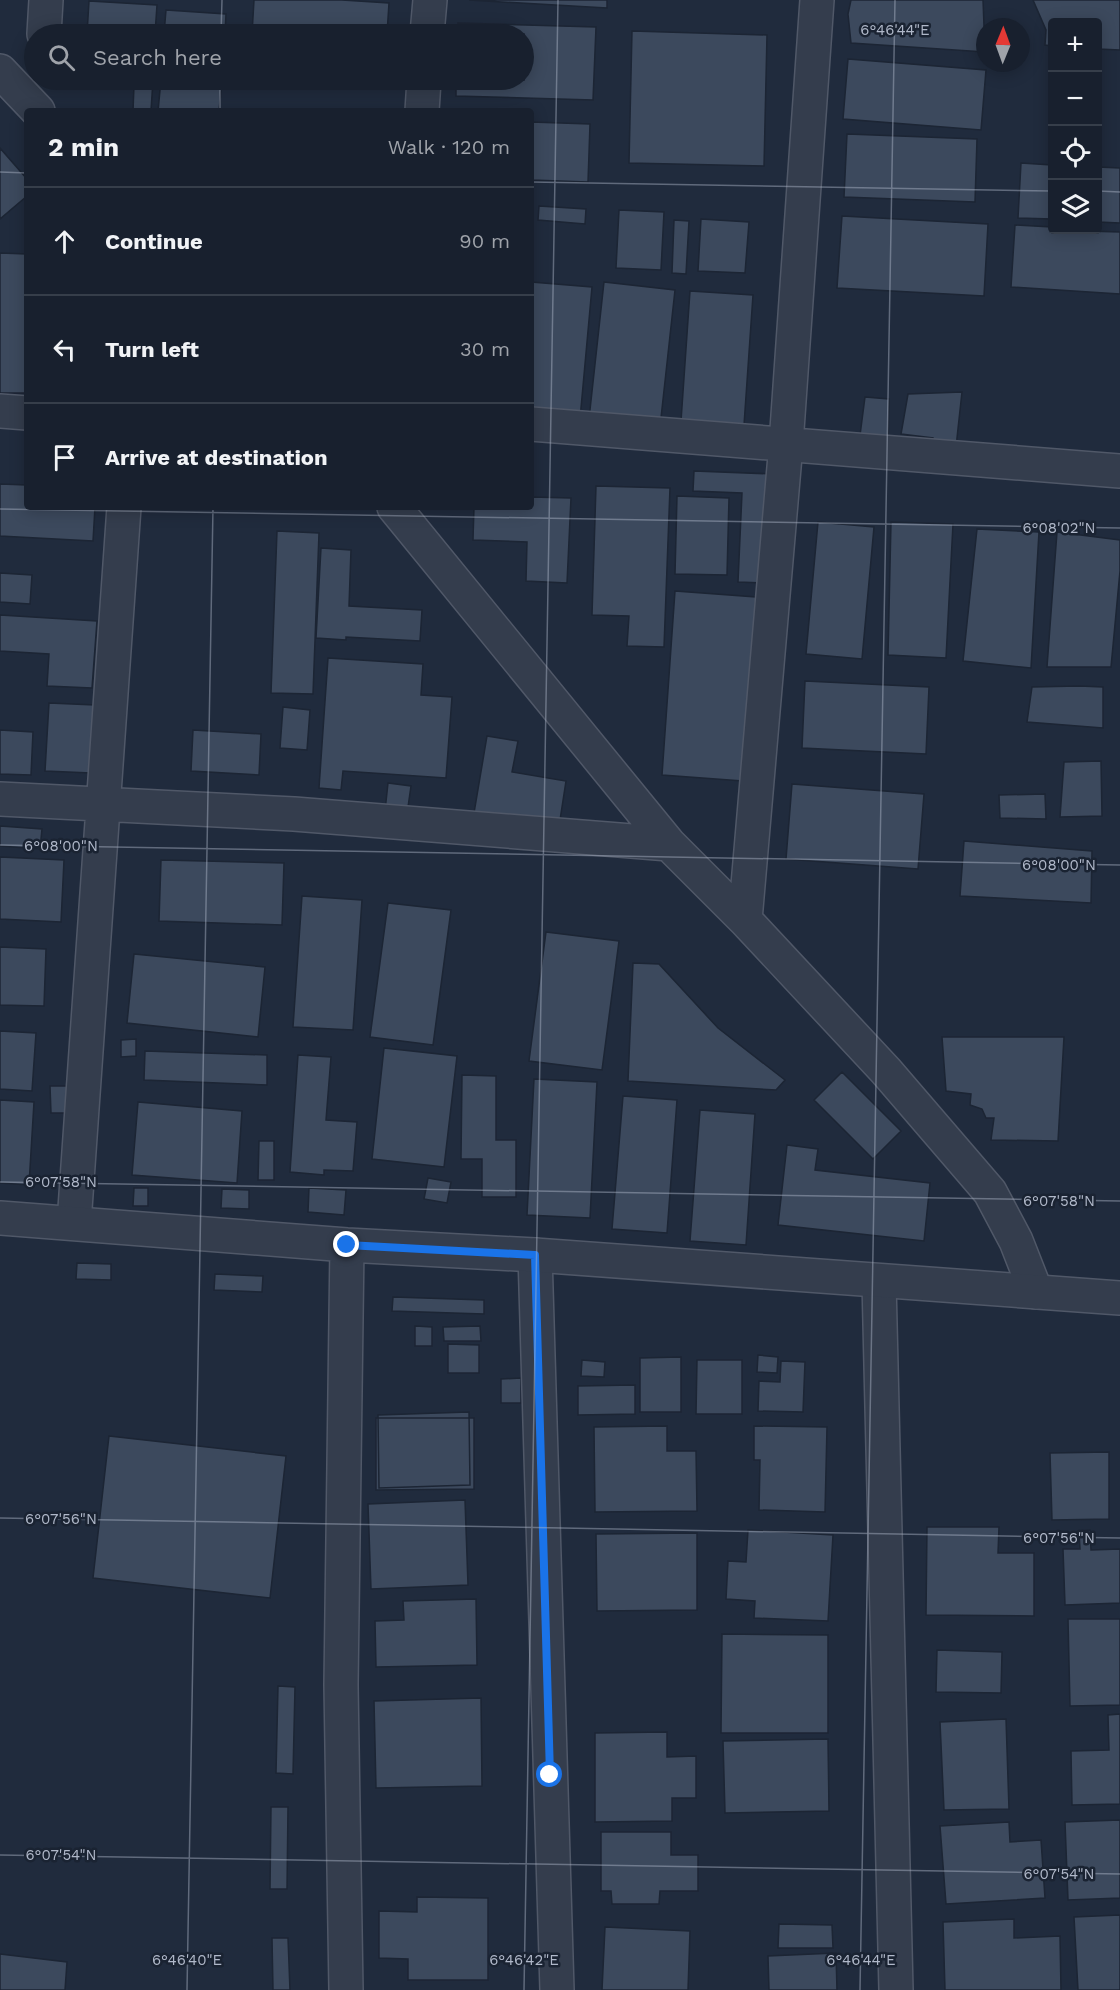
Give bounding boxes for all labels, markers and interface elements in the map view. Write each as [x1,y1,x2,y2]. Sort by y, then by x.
north arrow [976,18,1030,72]
map controls [1048,18,1102,234]
button: + [1048,18,1102,72]
text: 6°46'44"E [860,21,930,39]
search box [24,24,534,90]
icon: search [45,41,78,74]
text: Search here [93,45,222,70]
button: − [1048,72,1102,126]
button: locate [1048,126,1102,180]
text: 2 min [48,132,119,162]
text: Walk · 120 m [388,135,510,159]
button: layers [1048,180,1102,234]
icon: ahead [48,225,81,258]
text: Continue [105,229,203,254]
text: 90 m [459,229,510,253]
icon: left [48,333,81,366]
text: Turn left [105,337,199,362]
text: 30 m [460,337,510,361]
icon: arrive [48,441,81,474]
text: Arrive at destination [105,445,328,470]
text: 6°08'02"N [1022,519,1096,537]
text: 6°08'00"N [24,837,98,855]
text: 6°08'00"N [1022,856,1096,874]
text: 6°07'58"N [25,1173,97,1191]
text: 6°07'58"N [1023,1192,1095,1210]
route end [333,1231,359,1257]
text: 6°07'56"N [25,1510,97,1528]
text: 6°07'56"N [1023,1529,1095,1547]
route start [536,1761,562,1787]
text: 6°07'54"N [25,1846,97,1864]
text: 6°07'54"N [1023,1865,1095,1883]
text: 6°46'40"E [152,1951,222,1969]
text: 6°46'42"E [489,1951,559,1969]
text: 6°46'44"E [826,1951,896,1969]

